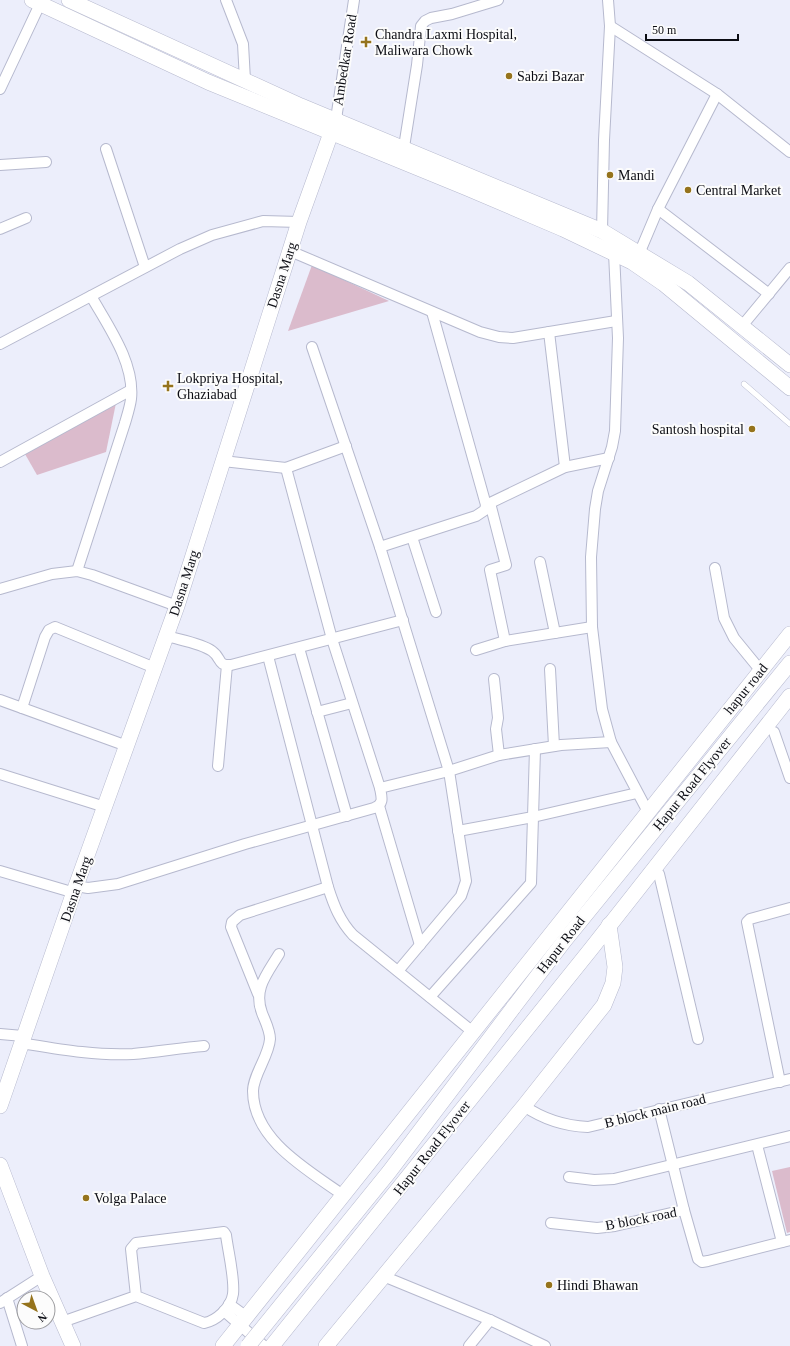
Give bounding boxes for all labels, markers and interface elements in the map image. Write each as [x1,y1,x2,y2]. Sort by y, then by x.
street label: Ambedkar Road [330,13,360,107]
scale bar [646,16,738,42]
text: 50 m [652,23,677,37]
place label: Chandra Laxmi Hospital, Maliwara Chowk [375,27,517,58]
marker: Chandra Laxmi Hospital, Maliwara Chowk [360,36,372,48]
place label: Sabzi Bazar [517,69,585,84]
marker: Sabzi Bazar [504,71,514,81]
place label: Mandi [618,168,655,183]
marker: Mandi [605,170,615,180]
place label: Central Market [696,183,781,198]
marker: Central Market [683,185,693,195]
street label: Dasna Marg [264,240,300,310]
place label: Lokpriya Hospital, Ghaziabad [177,371,283,402]
marker: Lokpriya Hospital, Ghaziabad [162,380,174,392]
place label: Santosh hospital [652,422,744,437]
marker: Santosh hospital [747,424,757,434]
street label: Dasna Marg [166,548,202,618]
street label: hapur road [721,661,771,717]
street label: Hapur Road Flyover [650,734,734,833]
street label: Dasna Marg [58,854,94,924]
street label: Hapur Road [534,914,588,976]
street label: B block main road [603,1091,707,1131]
street label: Hapur Road Flyover [391,1098,474,1198]
place label: Volga Palace [94,1191,166,1206]
marker: Volga Palace [81,1193,91,1203]
street label: B block road [604,1205,678,1233]
place label: Hindi Bhawan [557,1278,638,1293]
marker: Hindi Bhawan [544,1280,554,1290]
north arrow [16,1290,56,1330]
text: N [36,1310,49,1325]

